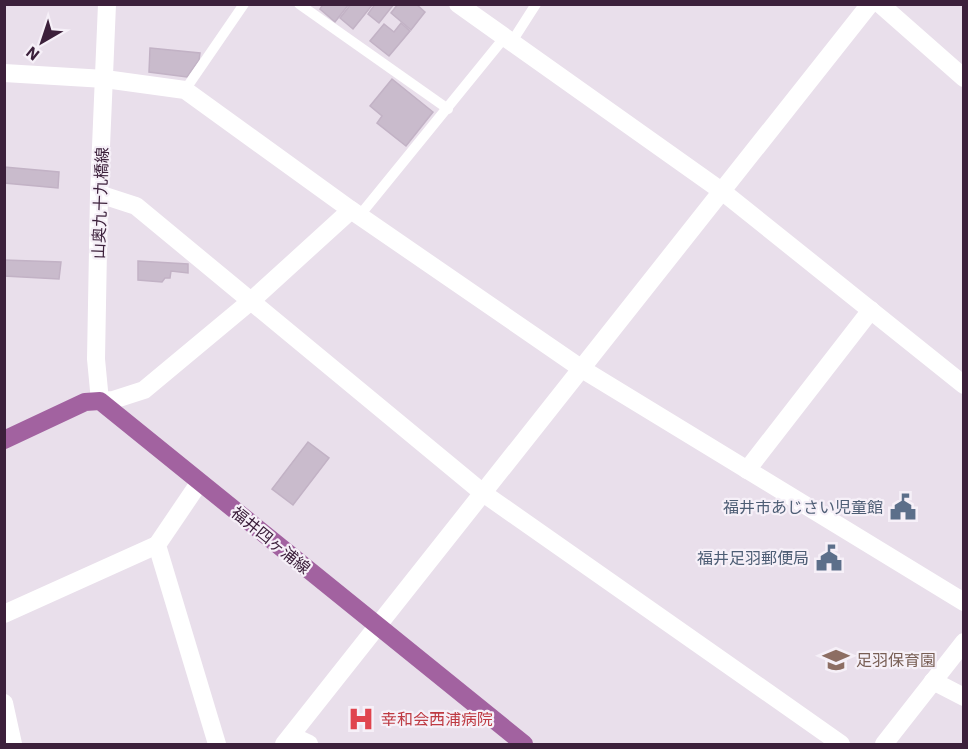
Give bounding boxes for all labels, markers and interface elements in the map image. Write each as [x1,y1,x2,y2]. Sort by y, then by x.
north arrow [12,12,72,72]
text: N [22,42,43,65]
street label: 山奥九十九橋線 [88,147,112,259]
public building icon: 福井市あじさい児童館 [888,492,918,522]
place label: 福井市あじさい児童館 [723,497,883,517]
street label: 福井四ヶ浦線 [227,502,315,578]
public building icon: 福井足羽郵便局 [814,543,844,573]
place label: 福井足羽郵便局 [697,548,809,568]
school or university icon: 足羽保育園 [821,645,851,675]
place label: 足羽保育園 [856,650,936,670]
hospital icon: 幸和会西浦病院 [346,704,376,734]
place label: 幸和会西浦病院 [381,709,493,729]

